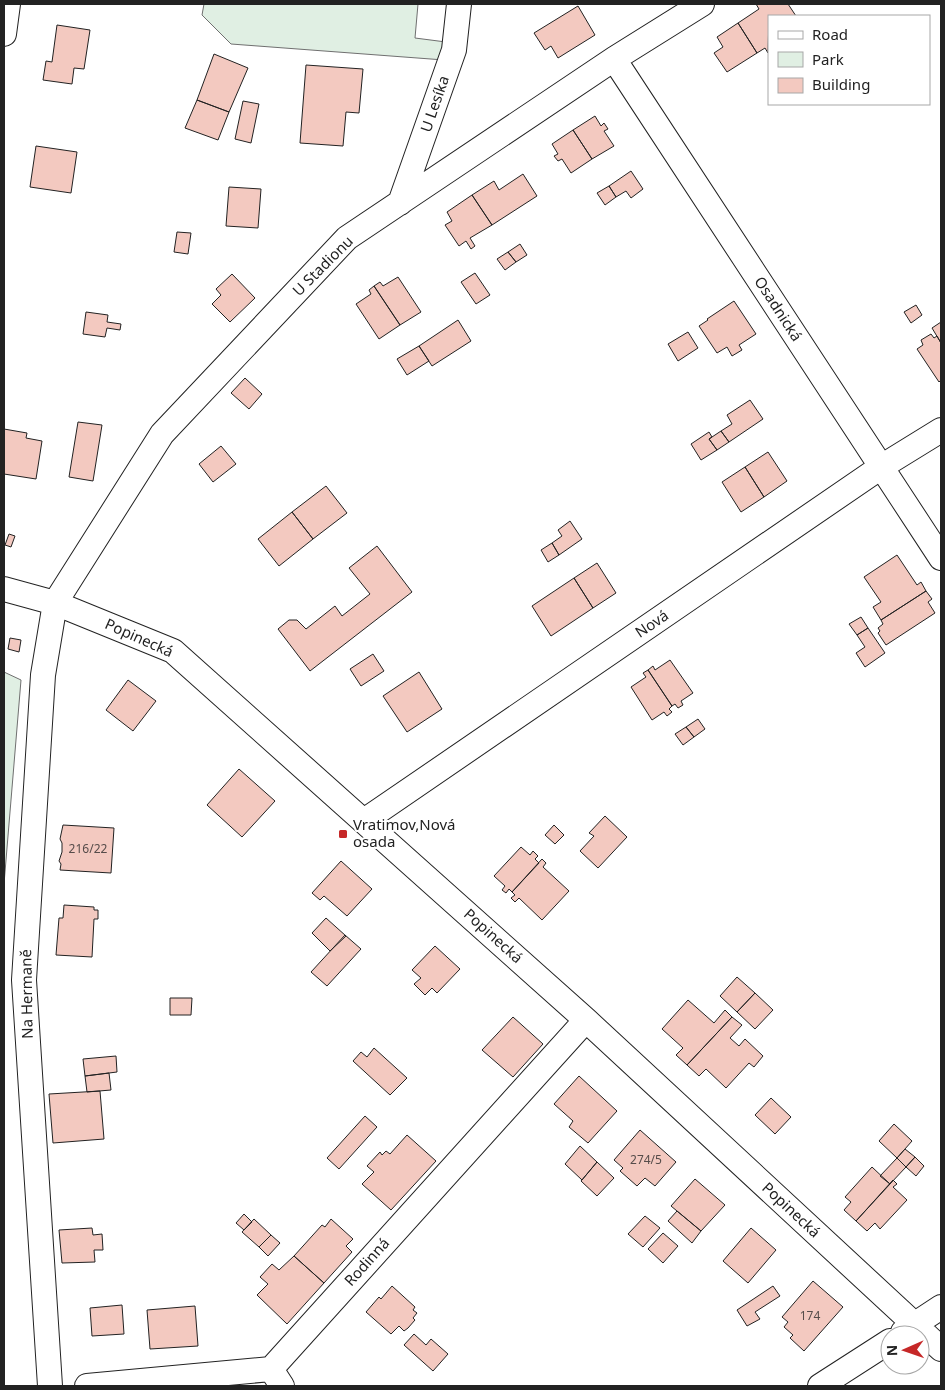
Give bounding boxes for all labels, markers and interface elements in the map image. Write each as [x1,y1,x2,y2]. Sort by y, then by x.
legend [768,15,930,105]
text: Road [812,24,848,44]
text: Park [812,49,844,69]
street label: U Lesíka [415,73,453,135]
text: Building [812,74,870,94]
street label: U Stadionu [288,231,357,300]
street label: Osadnická [750,272,807,345]
street label: Nová [631,605,672,642]
street label: Popinecká [102,613,177,661]
place label: Vratimov,Nová osada [353,814,456,851]
marker: Vratimov,Nová osada [337,828,349,840]
house number: 216/22 [69,840,108,857]
street label: Popinecká [460,904,527,967]
street label: Na Hermaně [15,949,37,1039]
house number: 274/5 [630,1151,662,1168]
street label: Popinecká [758,1177,825,1241]
street label: Rodinná [339,1233,393,1290]
house number: 174 [800,1307,820,1324]
north arrow [880,1325,930,1375]
text: N [882,1344,901,1356]

